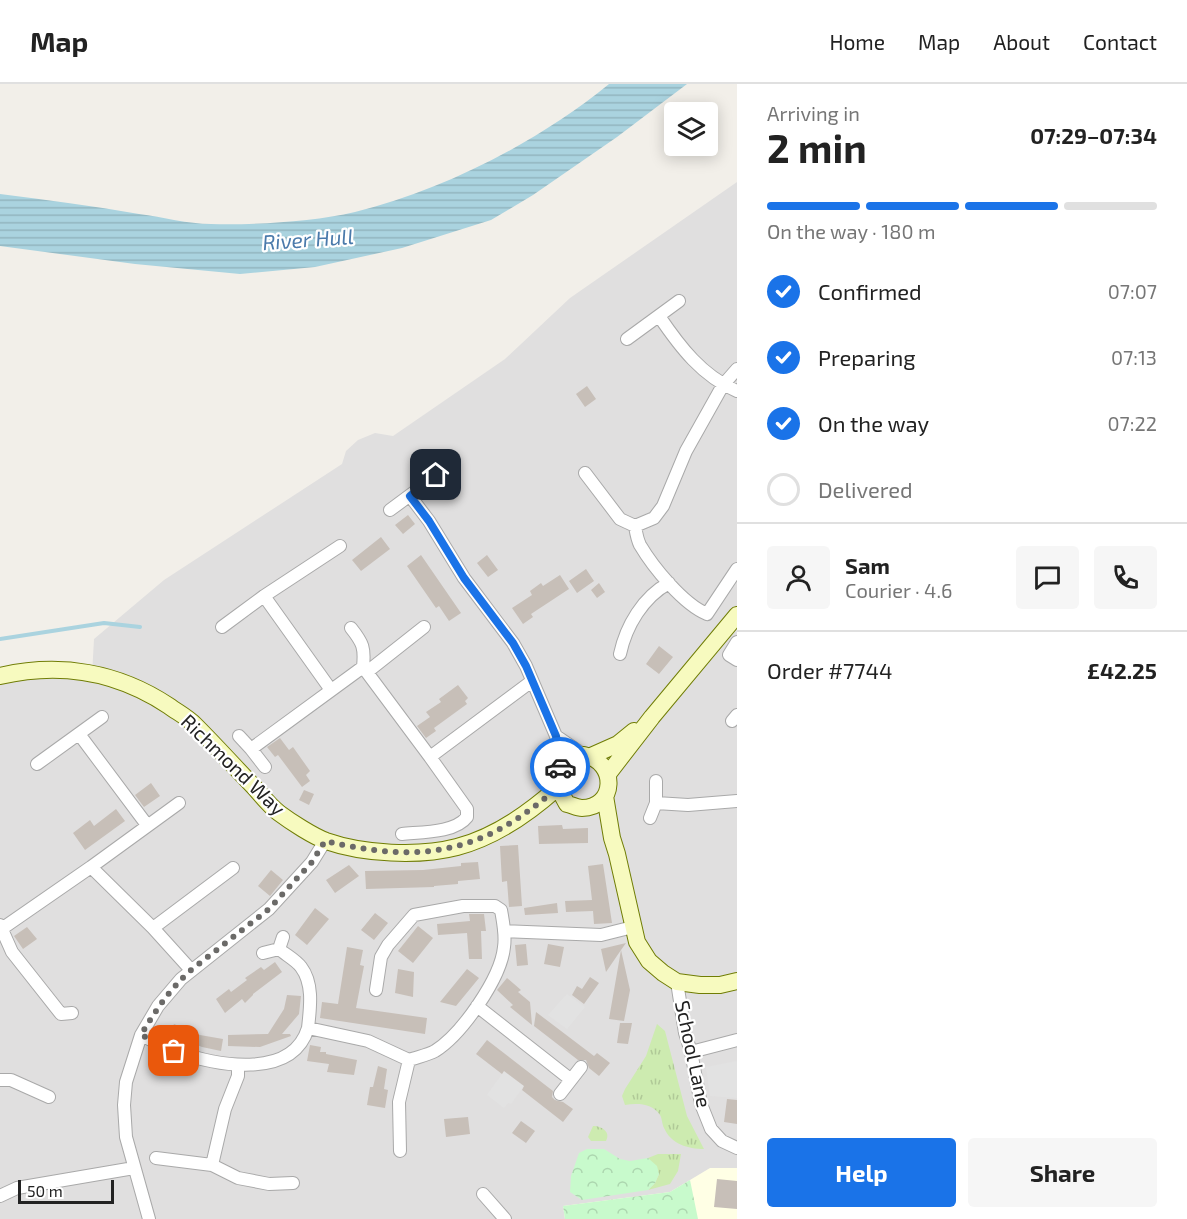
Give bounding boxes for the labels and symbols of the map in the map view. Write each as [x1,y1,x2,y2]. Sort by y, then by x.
water label: River Hull [261,223,354,254]
pin [410,449,461,500]
street label: Richmond Way [177,709,291,820]
courier [530,737,590,797]
street label: School Lane [671,998,717,1110]
pin [148,1025,199,1076]
scale bar [18,1177,114,1204]

